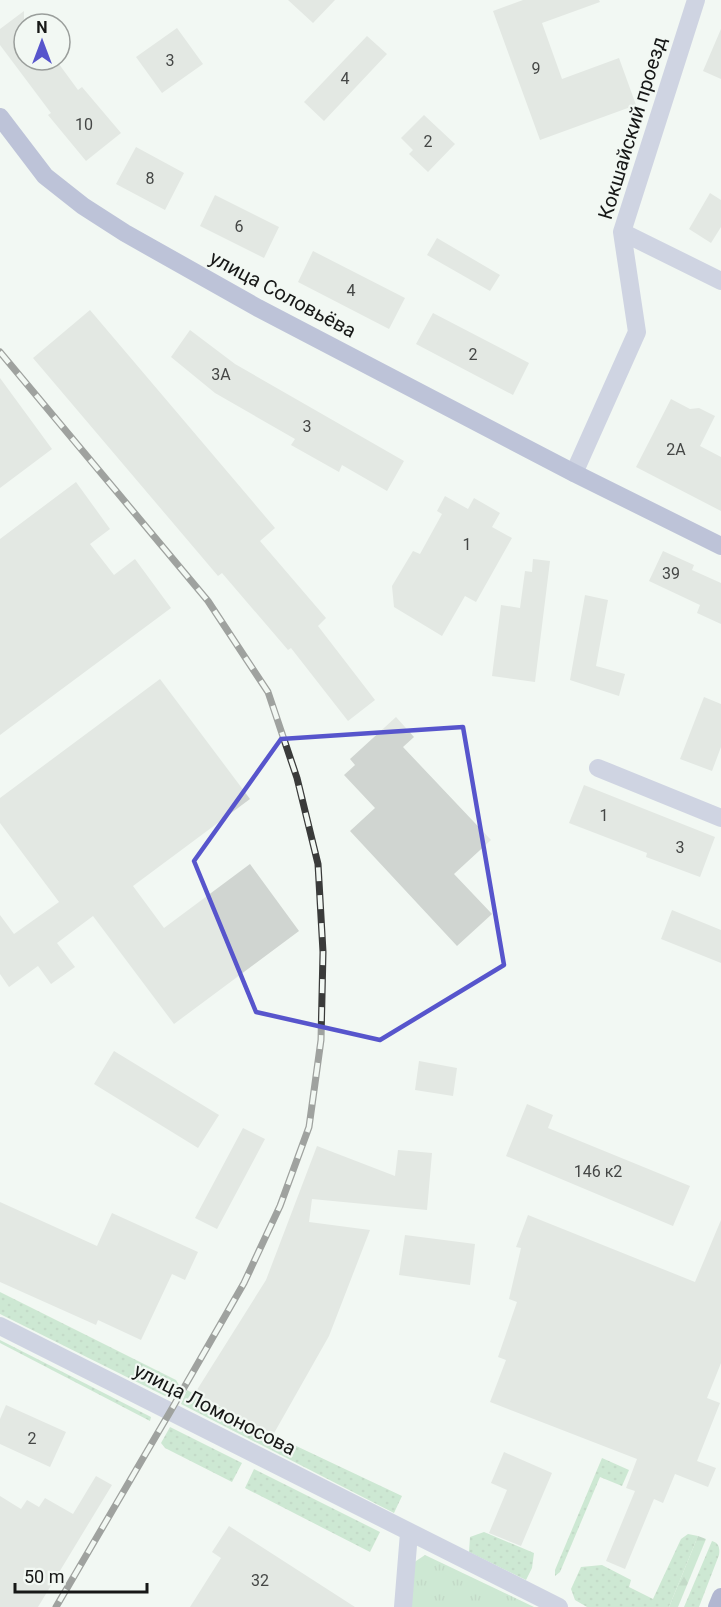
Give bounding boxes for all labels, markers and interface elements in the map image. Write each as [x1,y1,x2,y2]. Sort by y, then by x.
north arrow [12,12,72,72]
text: N [36,18,48,37]
street label: Кокшайский проезд [593,34,671,222]
house number: 3 [166,51,175,70]
house number: 9 [532,59,541,78]
house number: 4 [341,69,350,88]
house number: 10 [75,115,93,134]
house number: 2 [424,132,433,151]
house number: 8 [146,169,155,188]
house number: 6 [235,217,244,236]
street label: улица Соловьёва [206,245,360,343]
house number: 4 [347,281,356,300]
house number: 2 [469,345,478,364]
house number: 3А [211,365,231,384]
house number: 3 [303,417,312,436]
house number: 2А [666,440,686,459]
house number: 1 [463,535,472,554]
house number: 39 [662,564,680,583]
house number: 1 [600,806,609,825]
house number: 3 [676,838,685,857]
house number: 146 к2 [574,1162,622,1181]
street label: улица Ломоносова [130,1358,300,1460]
house number: 2 [28,1429,37,1448]
scale bar [15,1556,147,1594]
text: 50 m [24,1566,64,1587]
house number: 32 [251,1571,269,1590]

